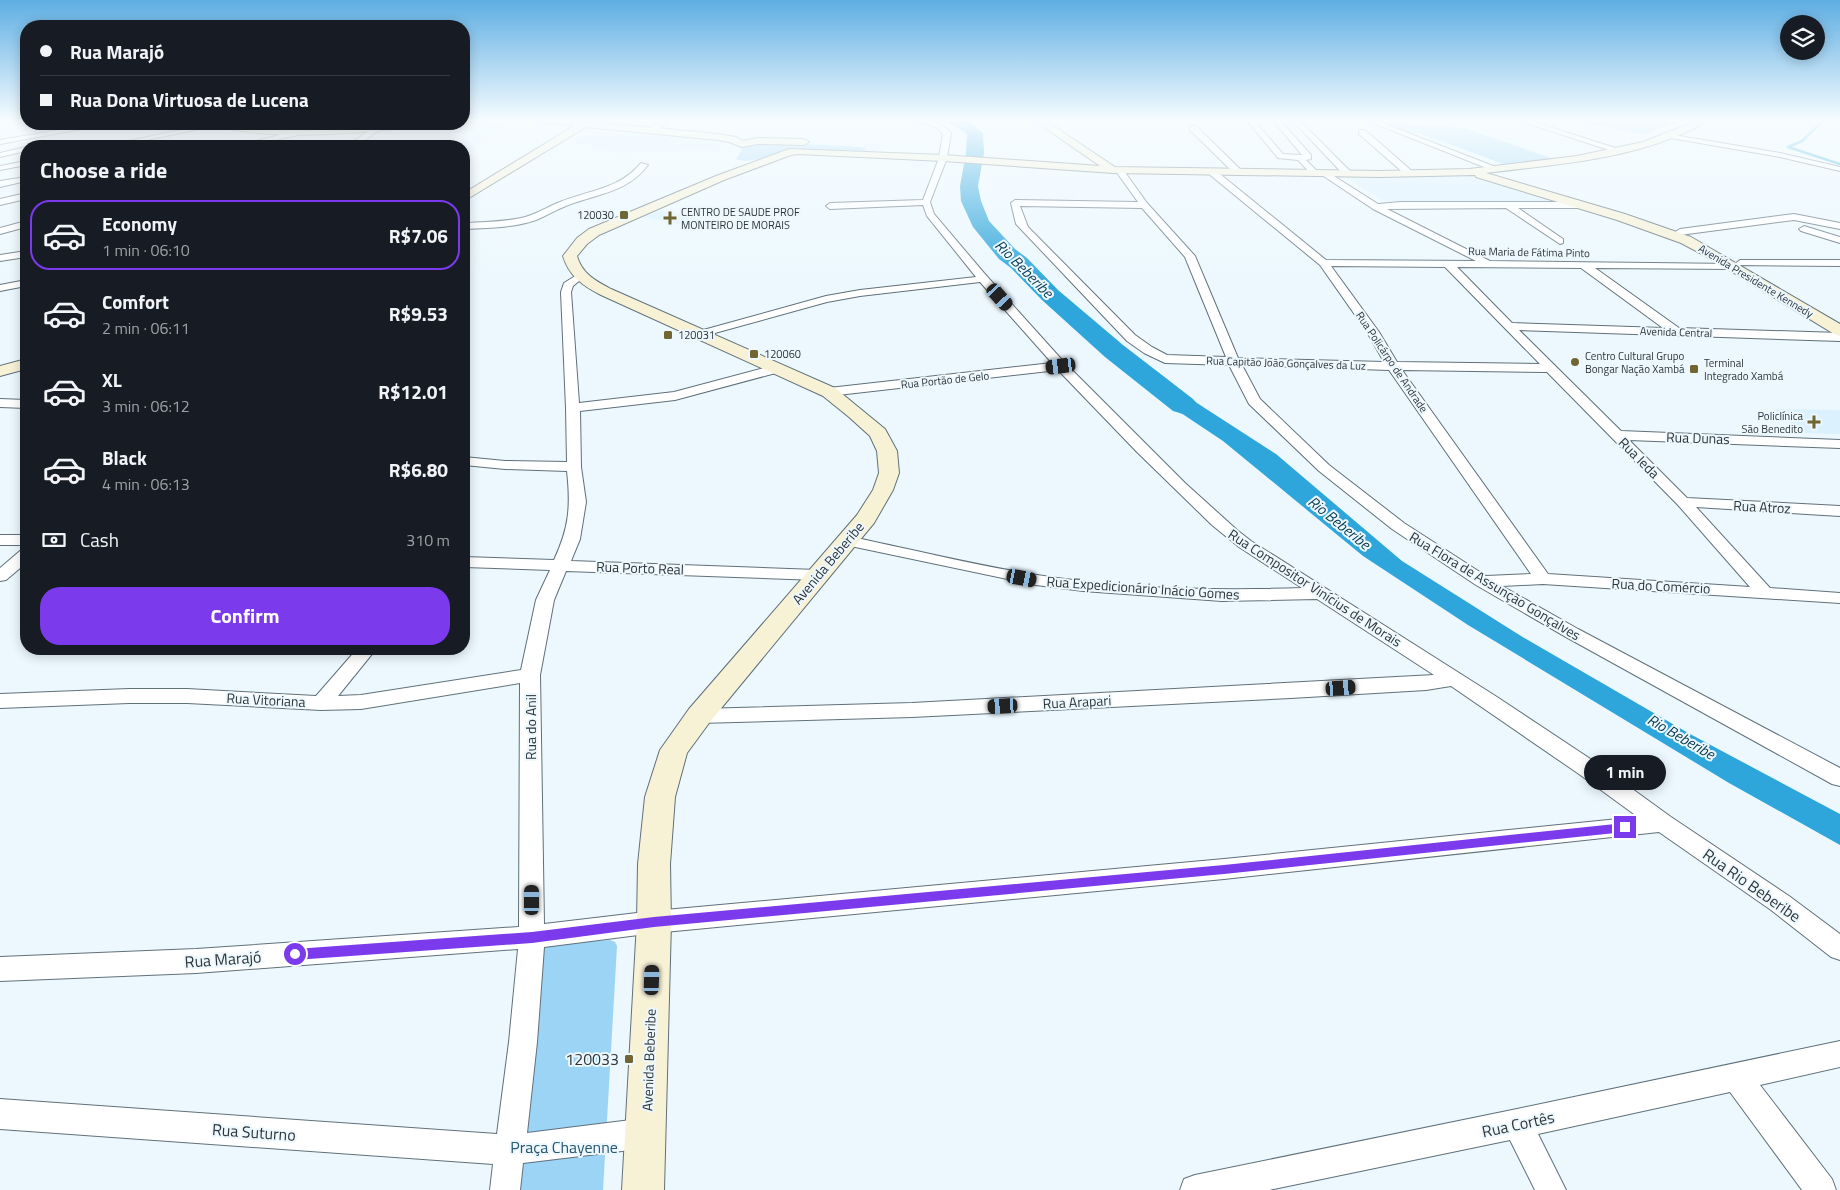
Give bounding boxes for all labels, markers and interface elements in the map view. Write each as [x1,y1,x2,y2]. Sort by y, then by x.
map controls [1780,15,1825,60]
button: layers [1780,15,1825,60]
text: Rua Marajó [70,37,164,66]
text: Rua Dona Virtuosa de Lucena [70,85,309,114]
text: Choose a ride [40,153,167,187]
place label: CENTRO DE SAUDE PROF MONTEIRO DE MORAIS [681,204,800,233]
place label: 120030 [577,207,614,223]
text: Economy [102,209,177,238]
marker: 120030 [618,209,630,221]
marker: CENTRO DE SAUDE PROF MONTEIRO DE MORAIS [663,211,677,225]
icon: car [42,213,87,258]
text: R$7.06 [389,221,448,250]
water label: Rio Beberibe [990,234,1060,304]
text: 1 min · 06:10 [102,238,190,262]
street label: Avenida Presidente Kennedy [1695,240,1817,322]
street label: Rua Maria de Fátima Pinto [1468,243,1590,261]
car [984,281,1015,313]
text: Comfort [102,287,169,316]
icon: car [42,291,87,336]
text: R$9.53 [389,299,448,328]
street label: Rua Policárpo de Andrade [1352,308,1432,416]
text: 2 min · 06:11 [102,316,190,340]
street label: Avenida Central [1640,323,1712,341]
place label: 120031 [678,327,715,343]
marker: 120031 [662,329,674,341]
place label: 120060 [764,346,801,362]
marker: 120060 [748,348,760,360]
place label: Centro Cultural Grupo Bongar Nação Xambá [1585,348,1685,377]
street label: Rua Capitão João Gonçalves da Luz [1206,352,1366,374]
place label: Terminal Integrado Xambá [1704,355,1784,384]
marker: Centro Cultural Grupo Bongar Nação Xambá [1569,356,1581,368]
car [1045,357,1076,375]
marker: Terminal Integrado Xambá [1688,363,1700,375]
text: XL [102,365,122,394]
street label: Rua Portão de Gelo [900,367,990,393]
icon: car [42,369,87,414]
text: R$12.01 [378,377,448,406]
text: 3 min · 06:12 [102,394,190,418]
place label: Policlínica São Benedito [1742,408,1803,437]
marker: Policlínica São Benedito [1807,415,1821,429]
street label: Rua Dunas [1666,426,1730,449]
street label: Rua Ieda [1614,432,1665,483]
text: Black [102,443,147,472]
icon: car [42,447,87,492]
text: R$6.80 [389,455,448,484]
text: 4 min · 06:13 [102,472,190,496]
water label: Rio Beberibe [1303,490,1376,556]
street label: Rua Atroz [1733,495,1791,518]
street label: Avenida Beberibe [787,517,869,609]
street label: Rua Compositor Vinícius de Morais [1224,523,1406,652]
text: Cash [80,525,119,554]
icon: cash [40,526,68,554]
street label: Rua Flora de Assunção Gonçalves [1406,526,1585,645]
text: 310 m [406,528,450,552]
street label: Rua Porto Real [596,555,684,580]
car [1005,568,1038,588]
street label: Rua Expedicionário Inácio Gomes [1046,570,1240,605]
street label: Rua do Comércio [1611,572,1711,599]
button: Confirm [40,587,450,645]
car [1325,679,1356,697]
street label: Rua Vitoriana [226,687,306,712]
street label: Rua Arapari [1042,689,1112,714]
street label: Rua do Anil [520,694,541,760]
car [987,698,1018,714]
water label: Rio Beberibe [1643,708,1720,766]
callout: 1 min [1584,754,1666,790]
text: 1 min [1606,760,1644,784]
route end [1614,816,1636,838]
street label: Rua Rio Beberibe [1698,842,1806,928]
car [524,885,539,915]
route start [284,943,306,965]
street label: Rua Marajó [184,944,262,974]
car [643,965,660,995]
street label: Avenida Beberibe [636,1008,661,1111]
place label: 120033 [565,1047,619,1071]
marker: 120033 [623,1053,635,1065]
street label: Rua Cortês [1480,1105,1556,1143]
street label: Rua Suturno [211,1117,297,1147]
park label: Praça Chayenne [510,1135,618,1159]

